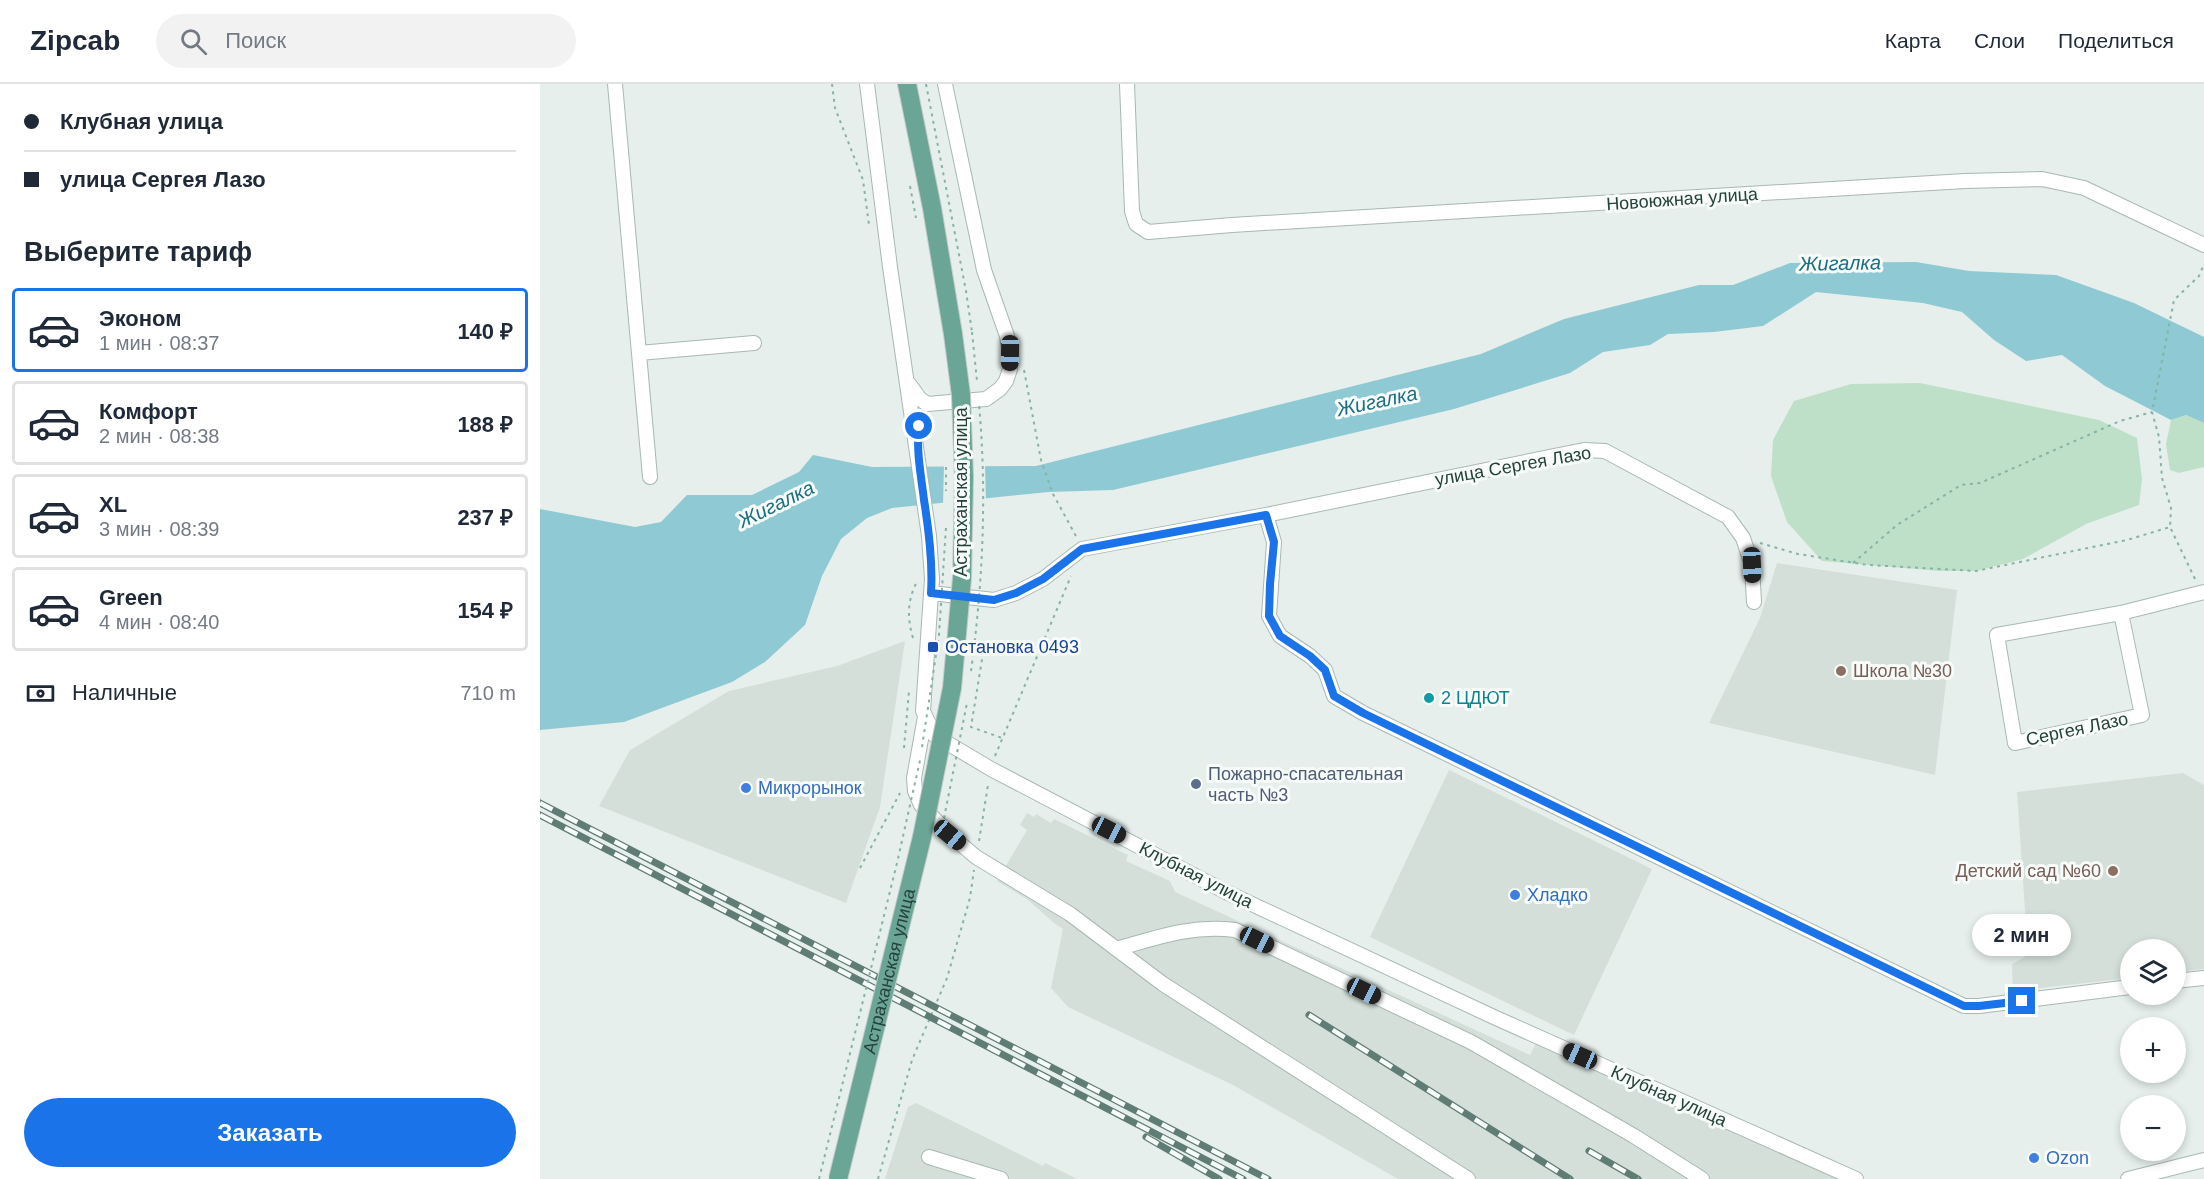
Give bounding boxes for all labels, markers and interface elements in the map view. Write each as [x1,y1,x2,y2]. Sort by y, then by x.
search box [156,14,576,68]
text: Zipcab [30,25,120,56]
icon: search [177,25,210,58]
text: Поиск [225,28,286,53]
text: Карта [1885,29,1941,52]
text: Слои [1974,29,2025,52]
text: Поделиться [2058,29,2174,52]
text: Клубная улица [60,109,223,134]
text: улица Сергея Лазо [60,167,266,192]
street label: Новоюжная улица [1606,184,1759,214]
text: Выберите тариф [24,237,252,267]
water label: Жигалка [1798,251,1881,275]
icon: car [27,303,81,357]
text: Эконом [99,306,182,331]
text: 140 ₽ [457,319,513,344]
text: 1 мин · 08:37 [99,332,219,354]
car [1001,335,1019,371]
water label: Жигалка [1334,382,1419,420]
icon: car [27,396,81,450]
text: Комфорт [99,399,198,424]
street label: Астраханская улица [951,406,971,577]
text: 188 ₽ [457,412,513,437]
route start [905,412,932,439]
text: 2 мин · 08:38 [99,425,219,447]
street label: улица Сергея Лазо [1433,442,1593,490]
water label: Жигалка [733,476,818,532]
icon: car [27,489,81,543]
text: XL [99,492,127,517]
text: 237 ₽ [457,505,513,530]
text: 3 мин · 08:39 [99,518,219,540]
car [1742,547,1762,583]
icon: car [27,582,81,636]
text: Green [99,585,163,610]
text: 154 ₽ [457,598,513,623]
text: 4 мин · 08:40 [99,611,219,633]
place label: Остановка 0493 [945,637,1079,657]
marker: Остановка 0493 [926,640,940,654]
place label: Школа №30 [1853,661,1952,681]
marker: Школа №30 [1834,664,1848,678]
icon: cash [24,677,57,710]
text: Наличные [72,680,177,705]
text: 710 m [460,682,516,704]
place label: 2 ЦДЮТ [1441,688,1510,708]
marker: 2 ЦДЮТ [1422,691,1436,705]
street label: Сергея Лазо [2024,708,2130,750]
place label: Пожарно-спасательная часть №3 [1208,764,1403,805]
marker: Пожарно-спасательная часть №3 [1189,777,1203,791]
place label: Микрорынок [758,778,862,798]
marker: Микрорынок [739,781,753,795]
car [1089,814,1129,846]
car [930,817,970,853]
street label: Клубная улица [1136,838,1257,913]
place label: Детский сад №60 [1956,861,2101,881]
marker: Детский сад №60 [2106,864,2120,878]
street label: Астраханская улица [859,885,919,1056]
place label: Хладко [1527,885,1588,905]
marker: Хладко [1508,888,1522,902]
callout: 2 мин [1972,914,2072,956]
car [1237,924,1277,956]
text: 2 мин [1994,924,2049,946]
map controls [2120,939,2186,1161]
button: layers [2120,939,2186,1005]
car [1344,975,1384,1007]
route end [2008,987,2035,1014]
button: + [2120,1017,2186,1083]
car [1560,1040,1600,1072]
street label: Клубная улица [1608,1062,1731,1131]
button: − [2120,1095,2186,1161]
button: Заказать [24,1098,516,1167]
place label: Ozon [2046,1148,2089,1168]
marker: Ozon [2027,1151,2041,1165]

